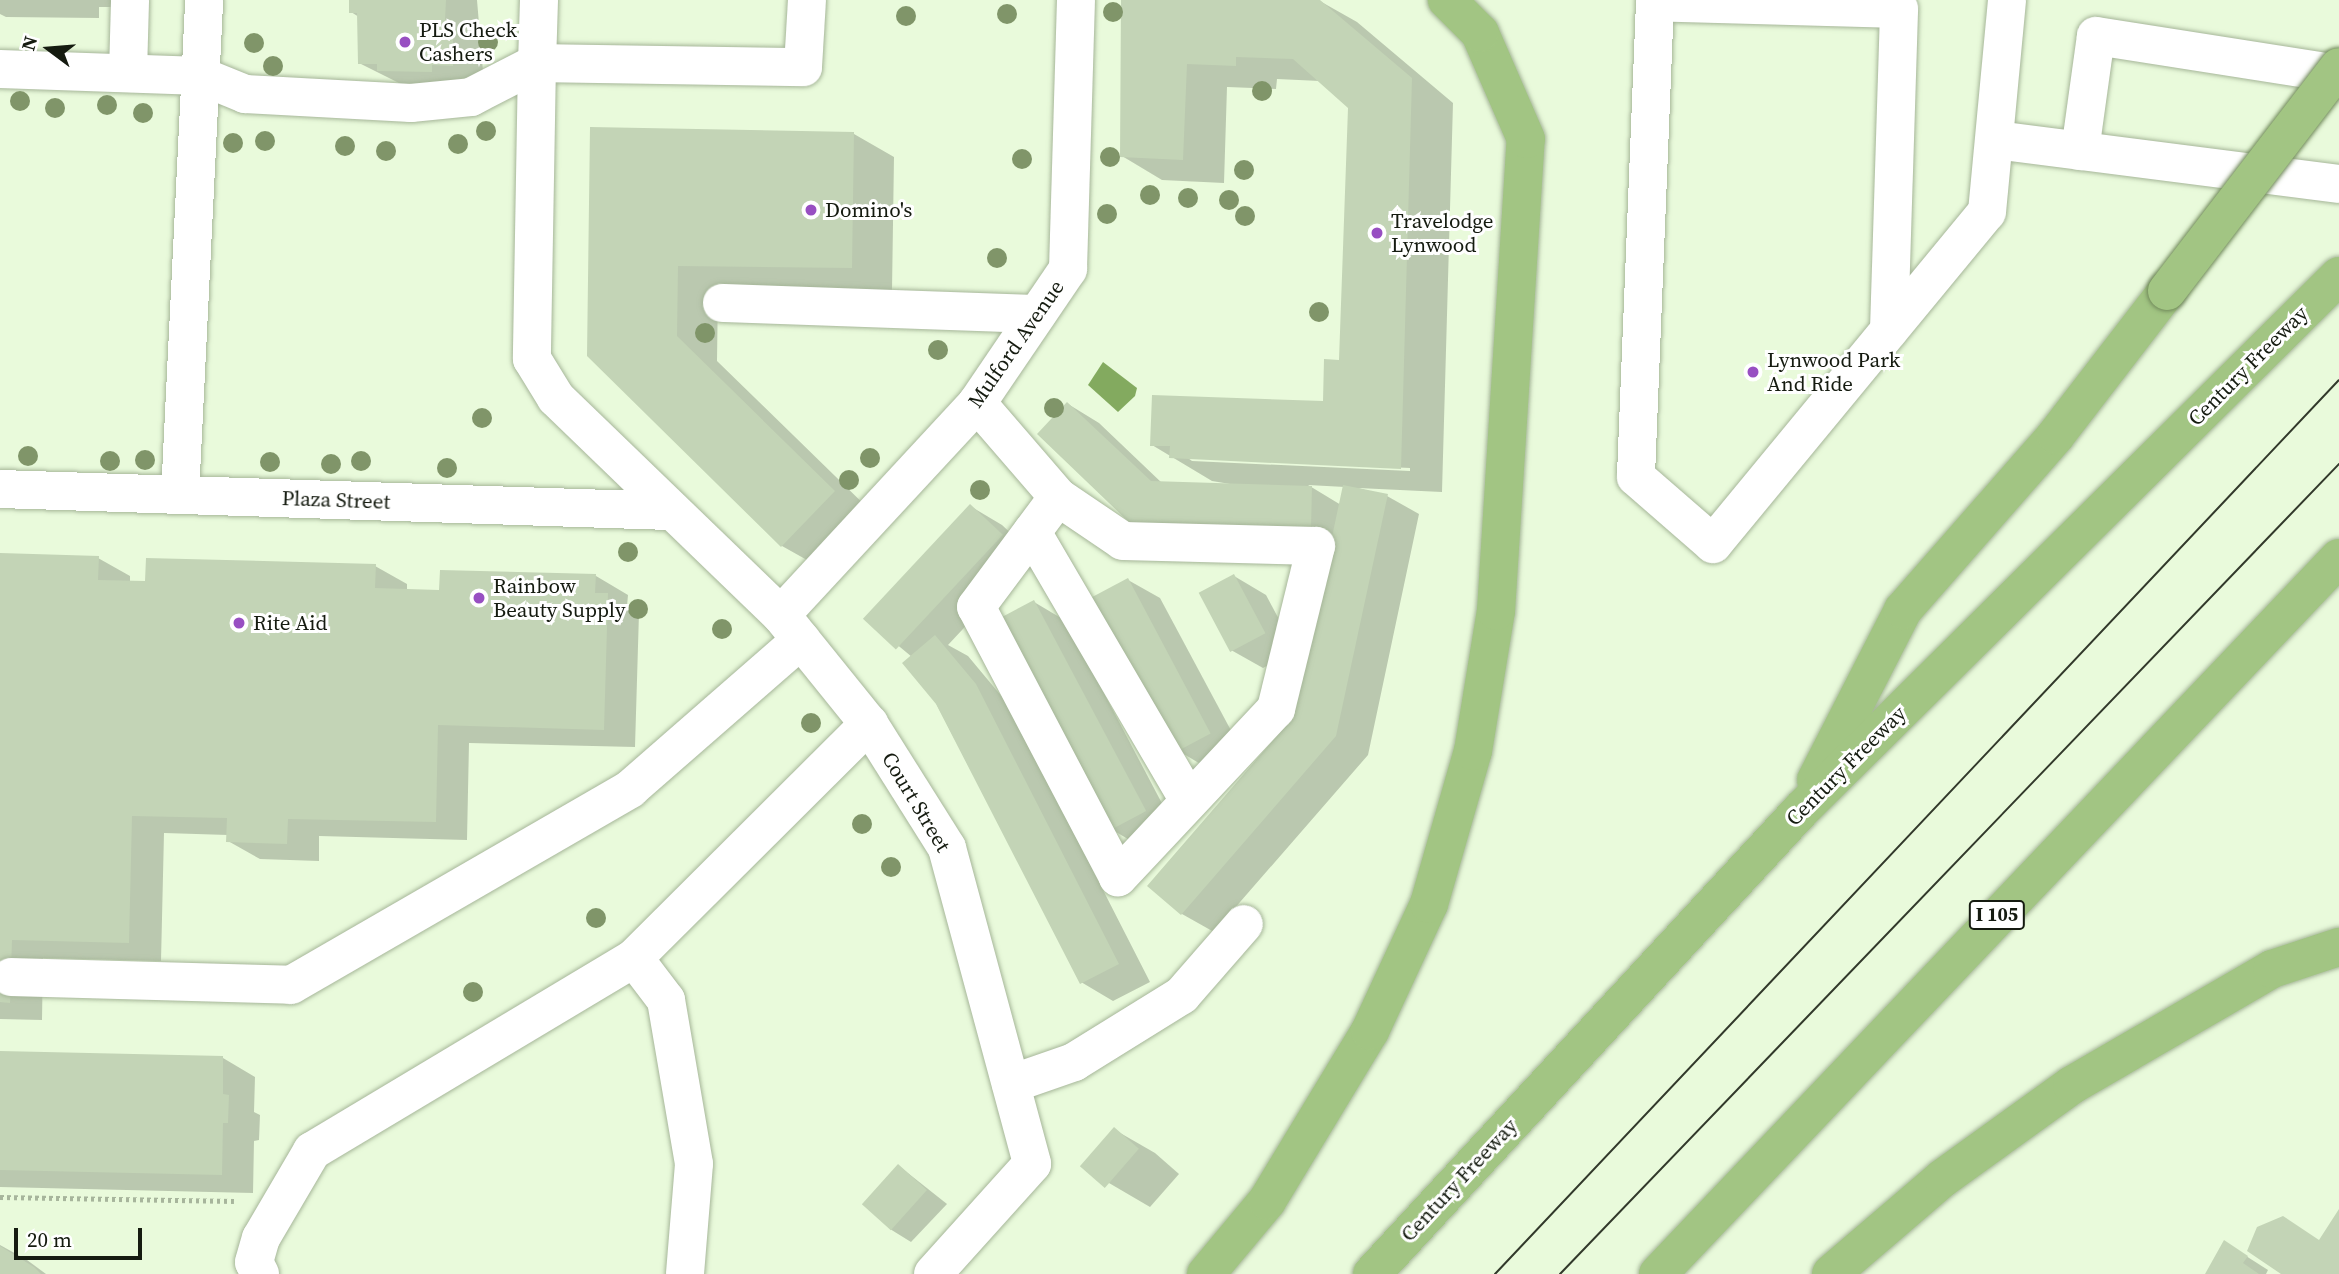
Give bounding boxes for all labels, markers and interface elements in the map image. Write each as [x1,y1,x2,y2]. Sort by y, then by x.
north arrow [14,14,84,84]
place label: PLS Check Cashers [419,17,517,67]
text: N [14,33,43,53]
marker: PLS Check Cashers [397,34,413,50]
place label: Domino's [825,197,912,223]
marker: Domino's [803,202,819,218]
place label: Travelodge Lynwood [1391,208,1494,258]
marker: Travelodge Lynwood [1369,225,1385,241]
street label: Mulford Avenue [963,275,1069,413]
street label: Century Freeway [2183,301,2313,431]
place label: Lynwood Park And Ride [1767,347,1900,397]
marker: Lynwood Park And Ride [1745,364,1761,380]
street label: Plaza Street [281,486,391,514]
place label: Rainbow Beauty Supply [493,573,626,623]
marker: Rainbow Beauty Supply [471,590,487,606]
place label: Rite Aid [253,610,327,636]
marker: Rite Aid [231,615,247,631]
street label: Century Freeway [1781,701,1911,831]
street label: Court Street [876,747,956,857]
road number: I 105 [1967,900,2027,931]
street label: Century Freeway [1396,1113,1522,1247]
scale bar [18,1214,145,1258]
text: 20 m [27,1225,72,1254]

